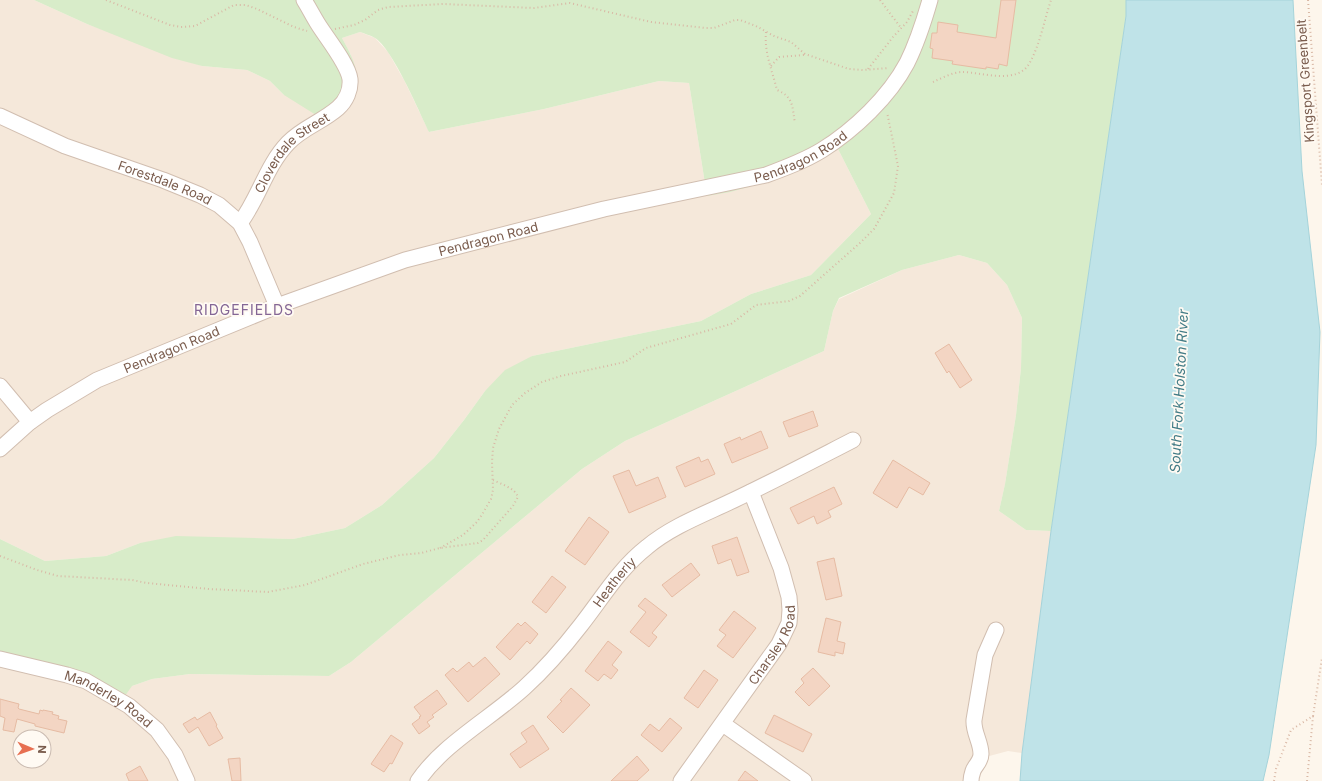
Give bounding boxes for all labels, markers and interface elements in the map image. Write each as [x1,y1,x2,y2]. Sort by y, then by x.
street label: Kingsport Greenbelt [1293,19,1317,143]
street label: Cloverdale Street [251,109,332,195]
street label: Pendragon Road [752,127,850,185]
street label: Forestdale Road [116,157,215,208]
street label: Pendragon Road [437,218,540,259]
district label: RIDGEFIELDS [194,301,294,318]
water label: South Fork Holston River [1166,308,1191,473]
street label: Pendragon Road [121,323,222,376]
street label: Heatherly [589,553,639,610]
street label: Charsley Road [745,605,798,688]
street label: Manderley Road [63,667,156,731]
north arrow [12,729,52,769]
text: N [35,745,49,754]

